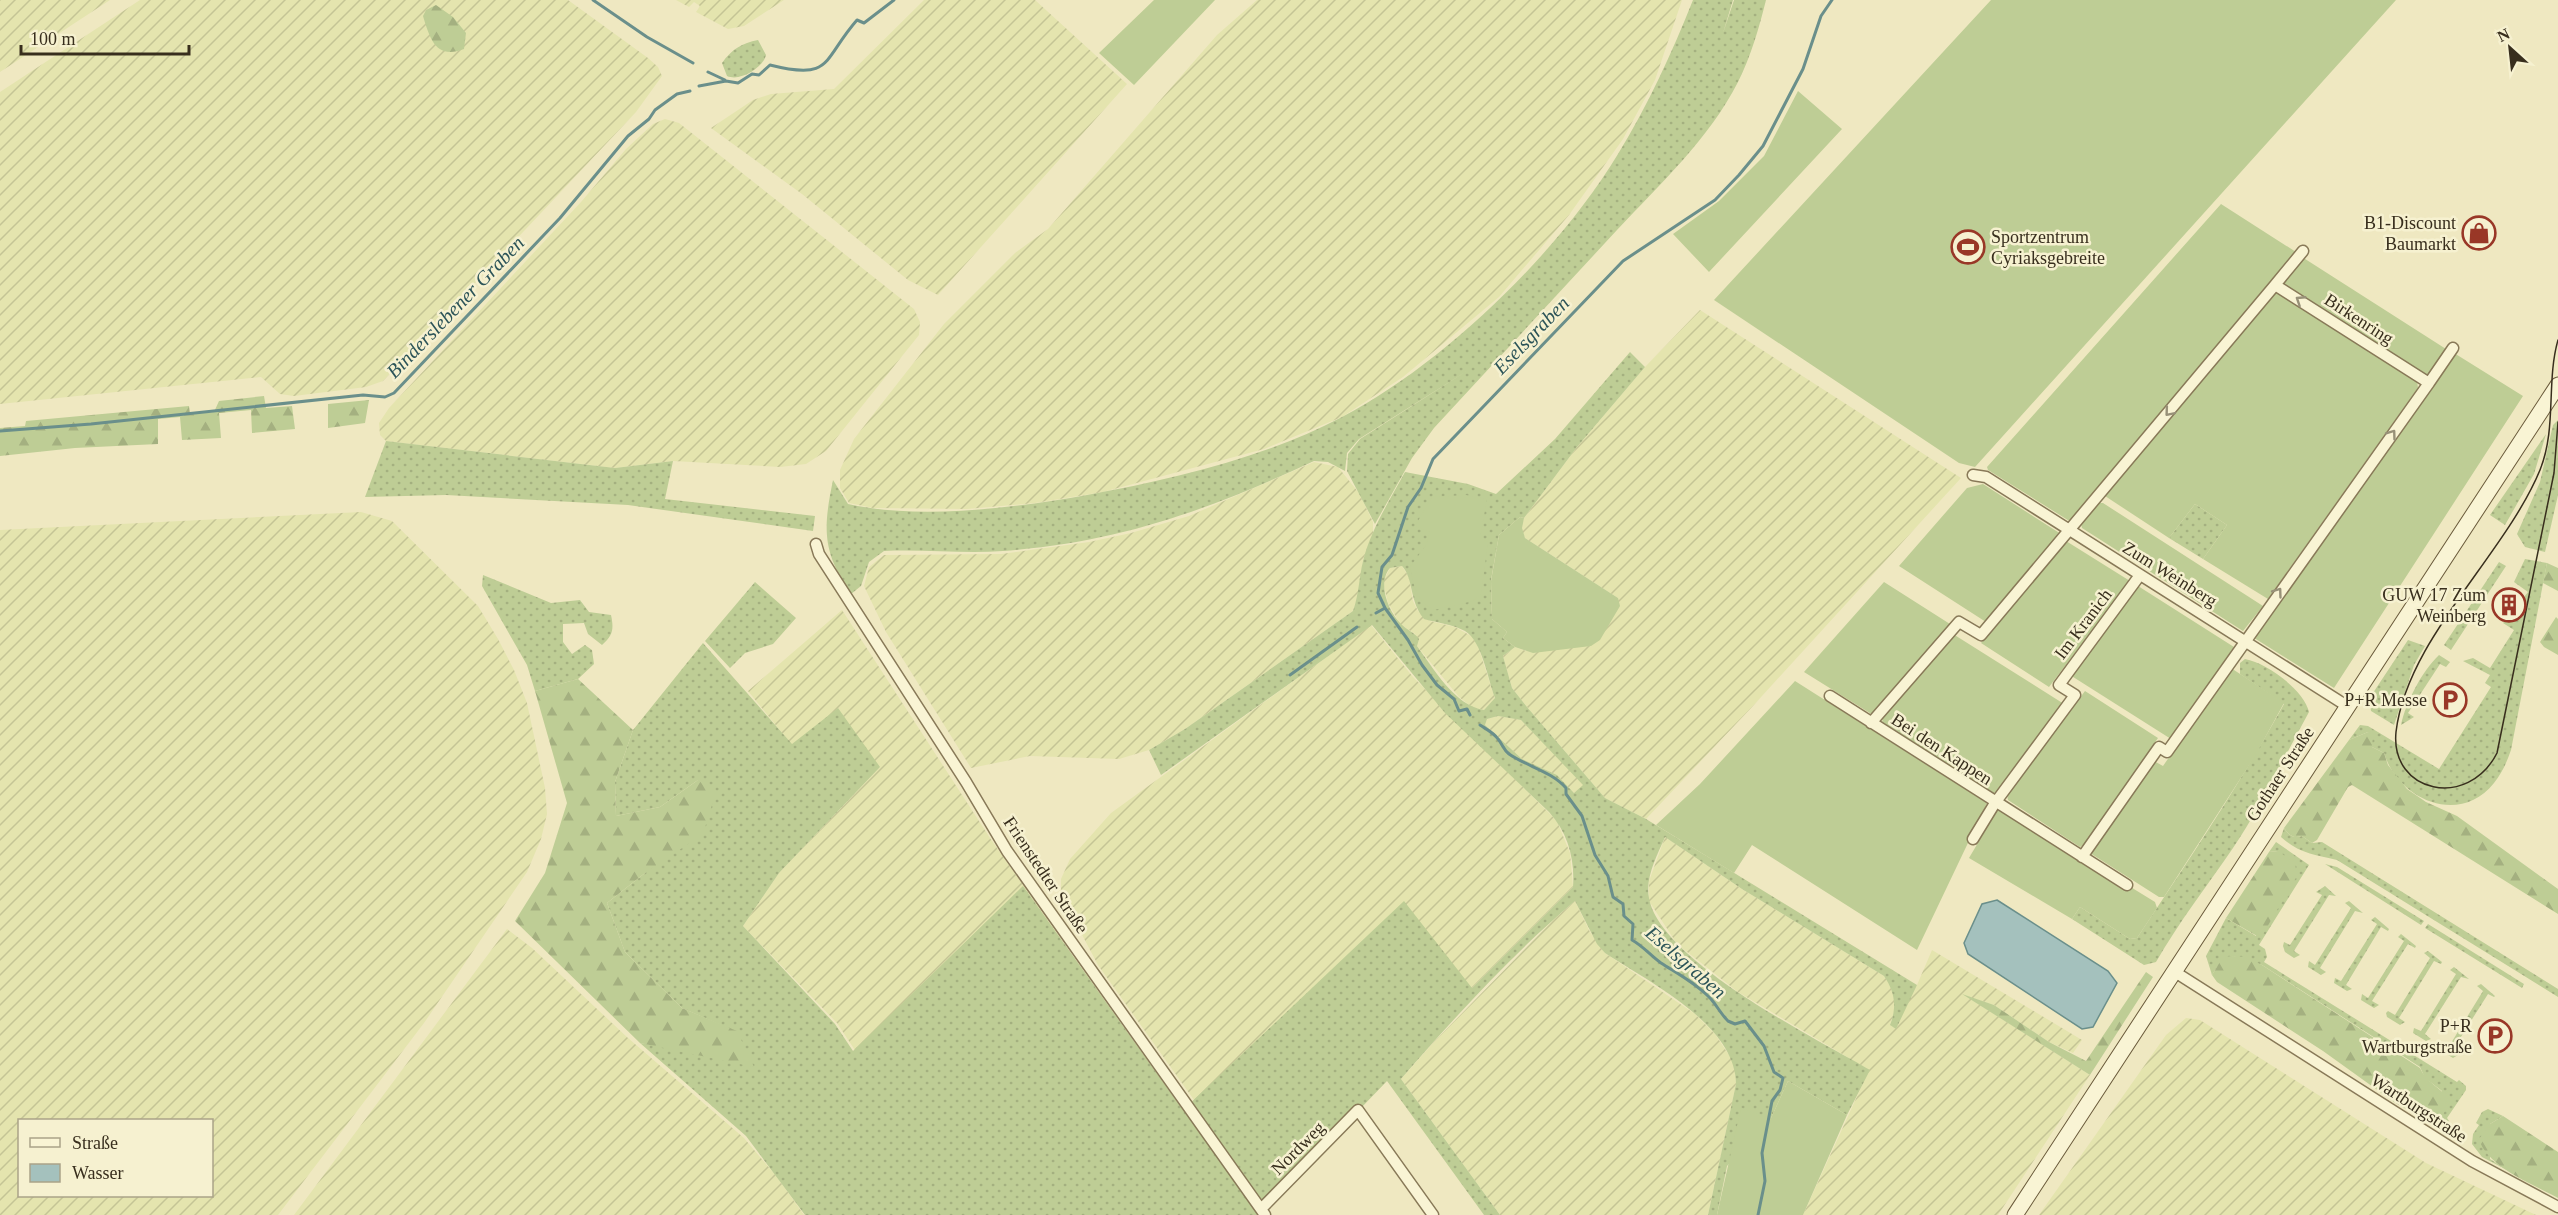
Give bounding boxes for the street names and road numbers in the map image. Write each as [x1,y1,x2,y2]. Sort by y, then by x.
street label: Birkenring [2321,289,2397,349]
street label: Zum Weinberg [2119,537,2221,611]
street label: Im Kranich [2050,585,2116,663]
street label: Bei den Kappen [1888,709,1996,789]
street label: Gothaer Straße [2242,723,2318,825]
street label: Frienstedter Straße [1000,813,1092,937]
street label: Wartburgstraße [2367,1070,2471,1146]
street label: Nordweg [1267,1117,1329,1179]

